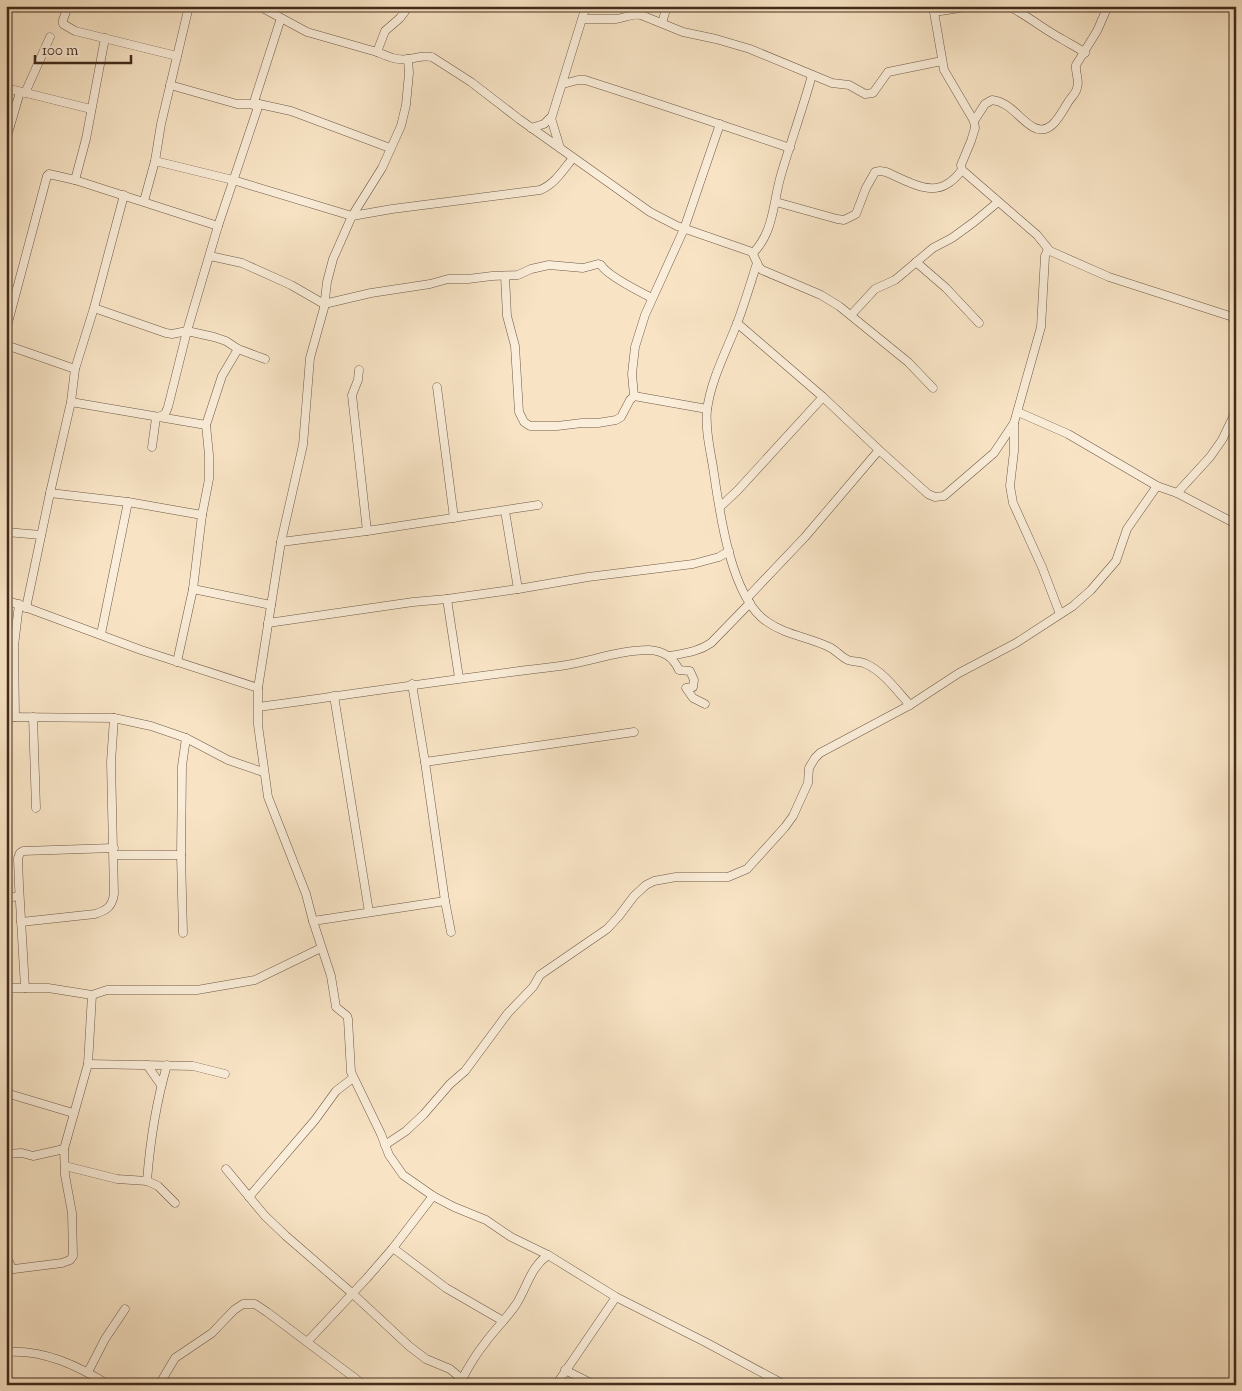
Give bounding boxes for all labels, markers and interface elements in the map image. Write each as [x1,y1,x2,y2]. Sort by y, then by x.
scale bar [35,32,131,64]
text: 100 m [42,41,79,62]

